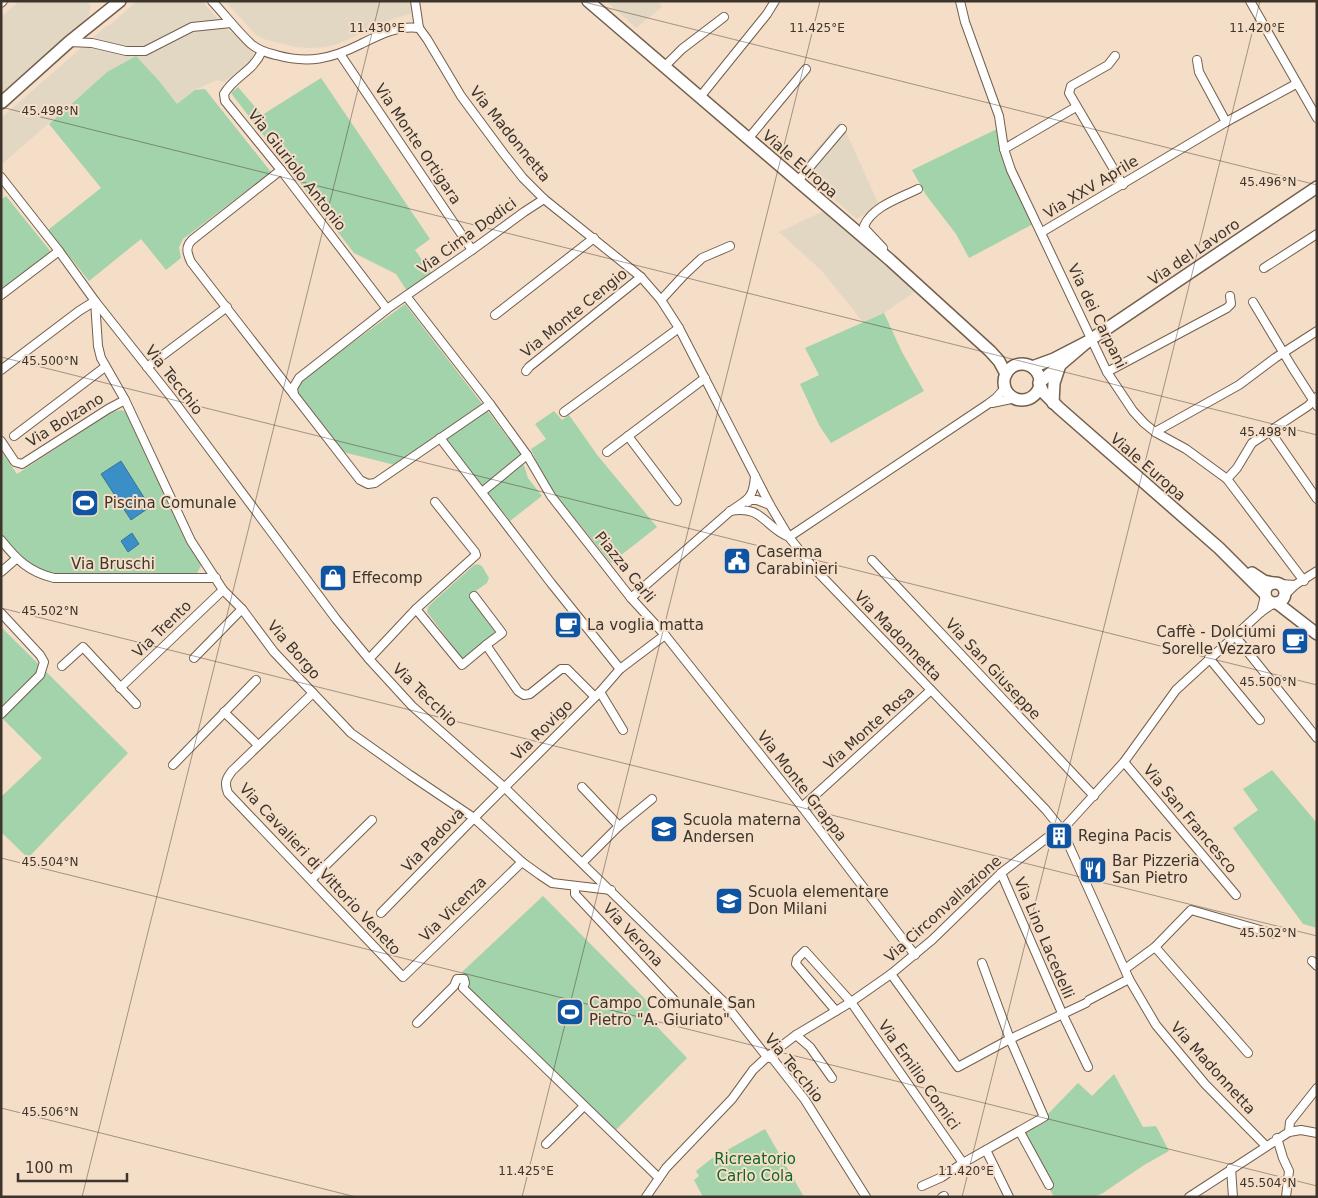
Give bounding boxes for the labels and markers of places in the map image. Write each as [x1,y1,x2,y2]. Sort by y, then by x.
sports icon: Piscina Comunale [70,488,100,518]
place label: Piscina Comunale [104,494,236,512]
place label: Caserma Carabinieri [756,543,838,578]
public building icon: Caserma Carabinieri [722,546,752,576]
shop icon: Effecomp [318,563,348,593]
place label: Effecomp [352,569,423,587]
cafe icon: La voglia matta [553,610,583,640]
place label: La voglia matta [587,616,704,634]
place label: Caffè - Dolciumi Sorelle Vezzaro [1156,623,1276,658]
cafe icon: Caffè - Dolciumi Sorelle Vezzaro [1280,626,1310,656]
place label: Scuola materna Andersen [683,811,801,846]
school or university icon: Scuola materna Andersen [649,814,679,844]
building icon: Regina Pacis [1044,821,1074,851]
place label: Regina Pacis [1078,827,1172,845]
place label: Bar Pizzeria San Pietro [1112,852,1200,887]
restaurant icon: Bar Pizzeria San Pietro [1078,855,1108,885]
place label: Scuola elementare Don Milani [748,883,889,918]
school or university icon: Scuola elementare Don Milani [714,886,744,916]
place label: Campo Comunale San Pietro "A. Giuriato" [589,994,756,1029]
sports icon: Campo Comunale San Pietro "A. Giuriato" [555,997,585,1027]

